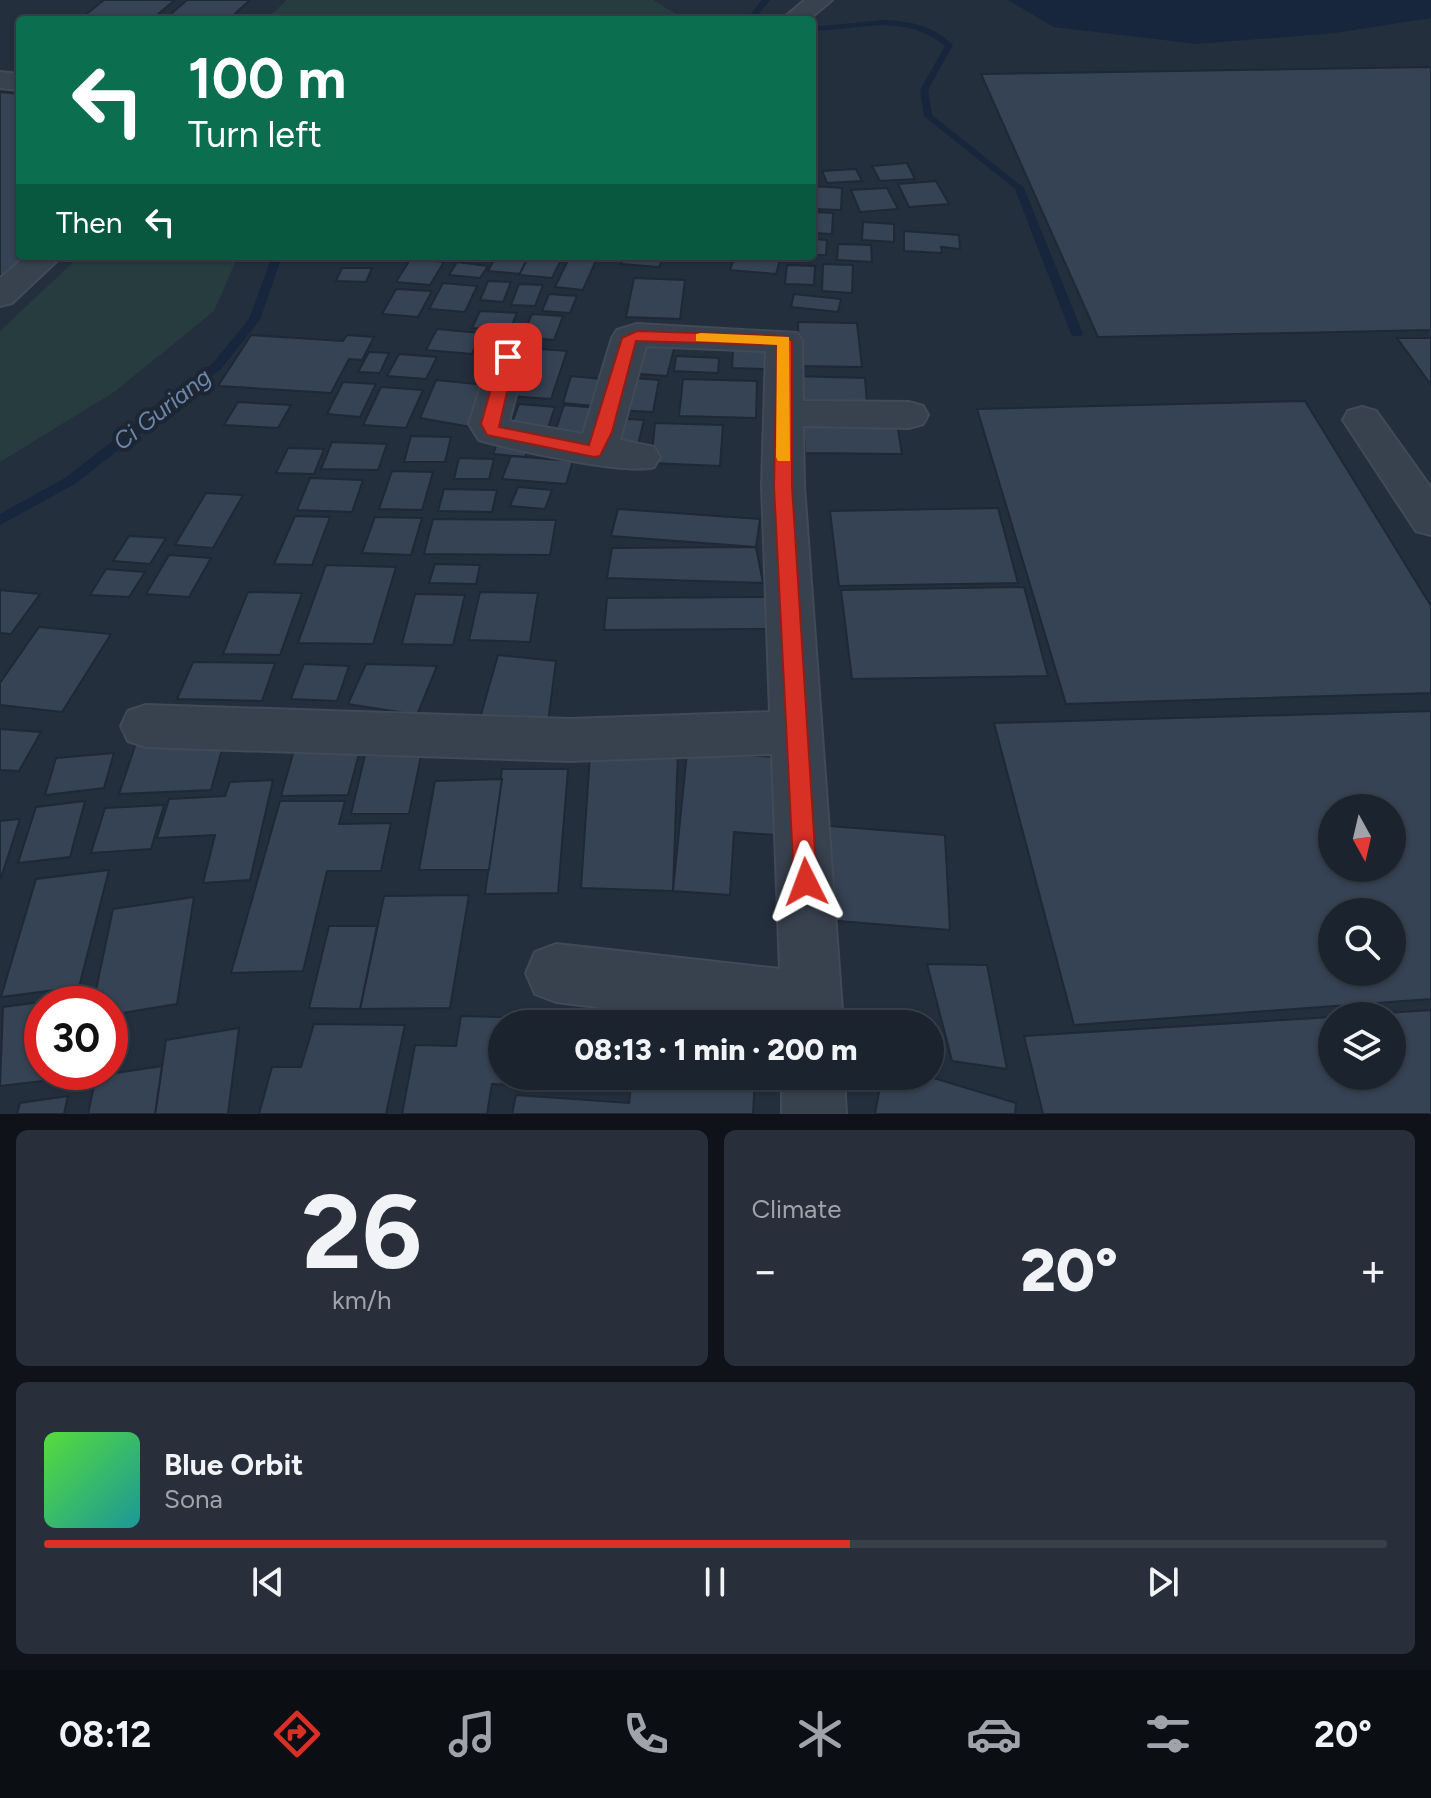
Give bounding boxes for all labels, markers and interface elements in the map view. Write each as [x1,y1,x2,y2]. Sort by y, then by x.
text: 100 m [188,45,346,112]
icon: left [56,48,160,152]
text: Turn left [188,113,322,156]
icon: left [138,200,182,244]
text: Then [56,204,122,241]
pin [474,323,542,391]
icon: arrive [486,335,530,379]
water label: Ci Guriang [107,362,217,456]
north arrow [1318,794,1406,882]
map controls [1318,794,1406,1090]
position arrow [764,840,848,924]
button: search [1318,898,1406,986]
speed limit sign: 30 [24,986,128,1090]
button: layers [1318,1002,1406,1090]
text: 08:13 · 1 min · 200 m [575,1031,858,1068]
text: 26 [301,1169,422,1294]
text: Climate [752,1193,841,1225]
text: 20° [1021,1234,1118,1306]
text: − [752,1244,779,1297]
text: + [1360,1244,1387,1297]
text: km/h [332,1284,391,1316]
text: Blue Orbit [164,1446,303,1483]
text: Sona [164,1483,223,1515]
icon: previous [246,1560,290,1604]
icon: pause [693,1560,737,1604]
icon: next [1141,1560,1185,1604]
icon: directions [269,1706,325,1762]
icon: music [444,1706,500,1762]
icon: phone [618,1706,674,1762]
icon: climate [792,1706,848,1762]
icon: car [966,1706,1022,1762]
icon: filters [1140,1706,1196,1762]
text: 08:12 [59,1713,151,1756]
text: 20° [1314,1713,1372,1756]

